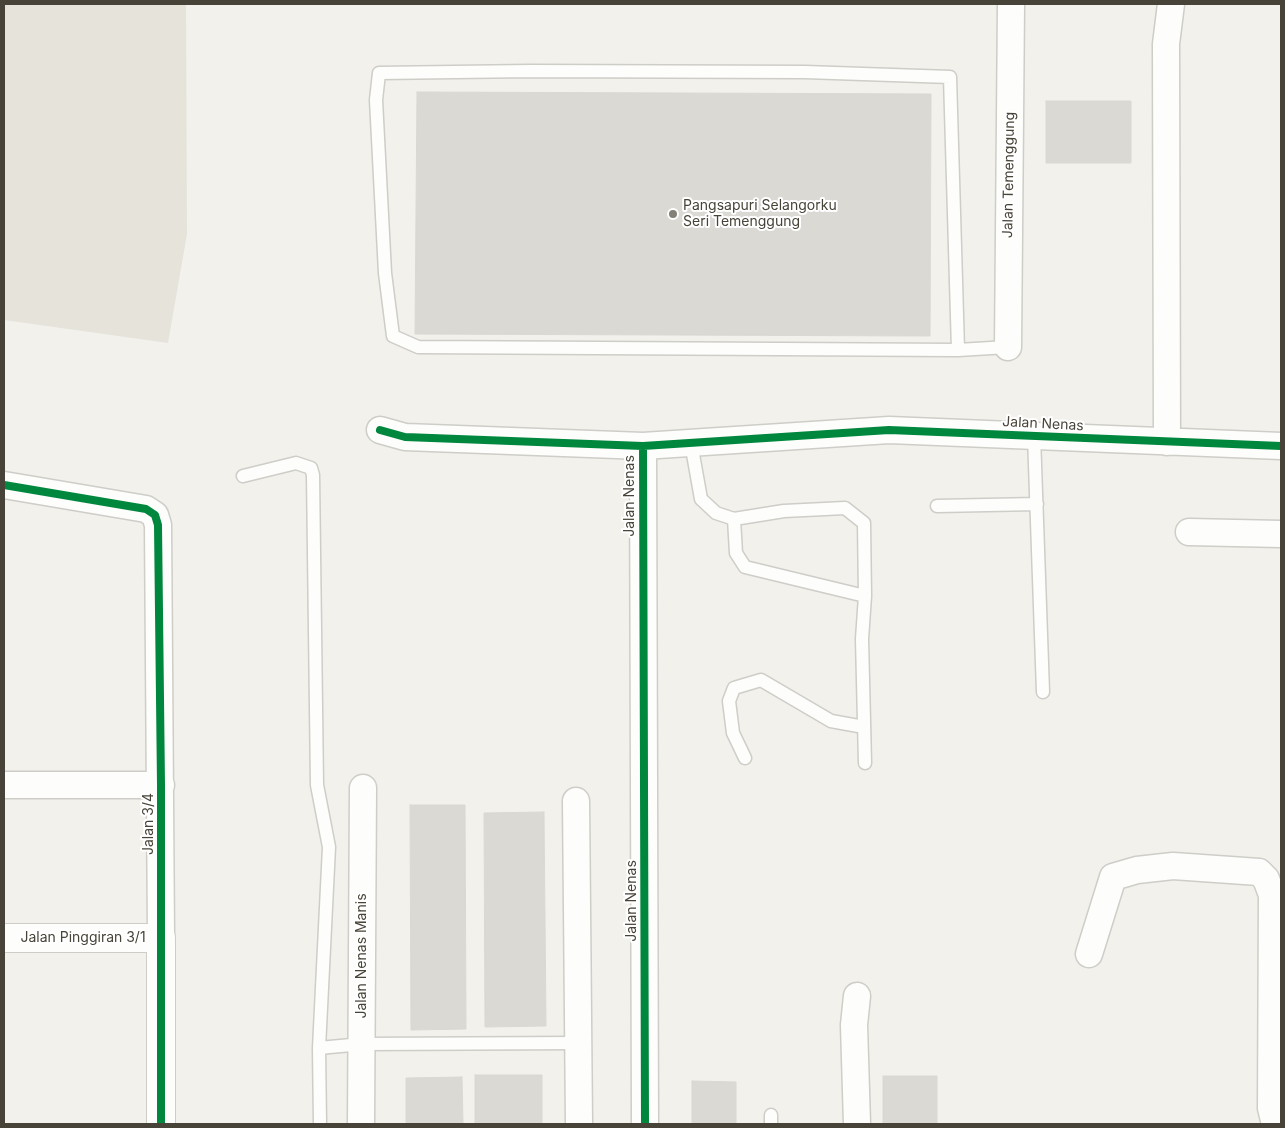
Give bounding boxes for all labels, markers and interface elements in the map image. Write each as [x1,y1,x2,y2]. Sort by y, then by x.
street label: Jalan Temenggung [999,112,1019,238]
place label: Pangsapuri Selangorku Seri Temenggung [683,198,837,230]
marker: Pangsapuri Selangorku Seri Temenggung [667,208,679,220]
street label: Jalan Nenas [1002,413,1084,435]
street label: Jalan Nenas [622,455,638,537]
street label: Jalan 3/4 [141,793,157,855]
street label: Jalan Nenas [624,860,640,942]
street label: Jalan Nenas Manis [354,893,370,1019]
street label: Jalan Pinggiran 3/1 [20,930,146,946]

